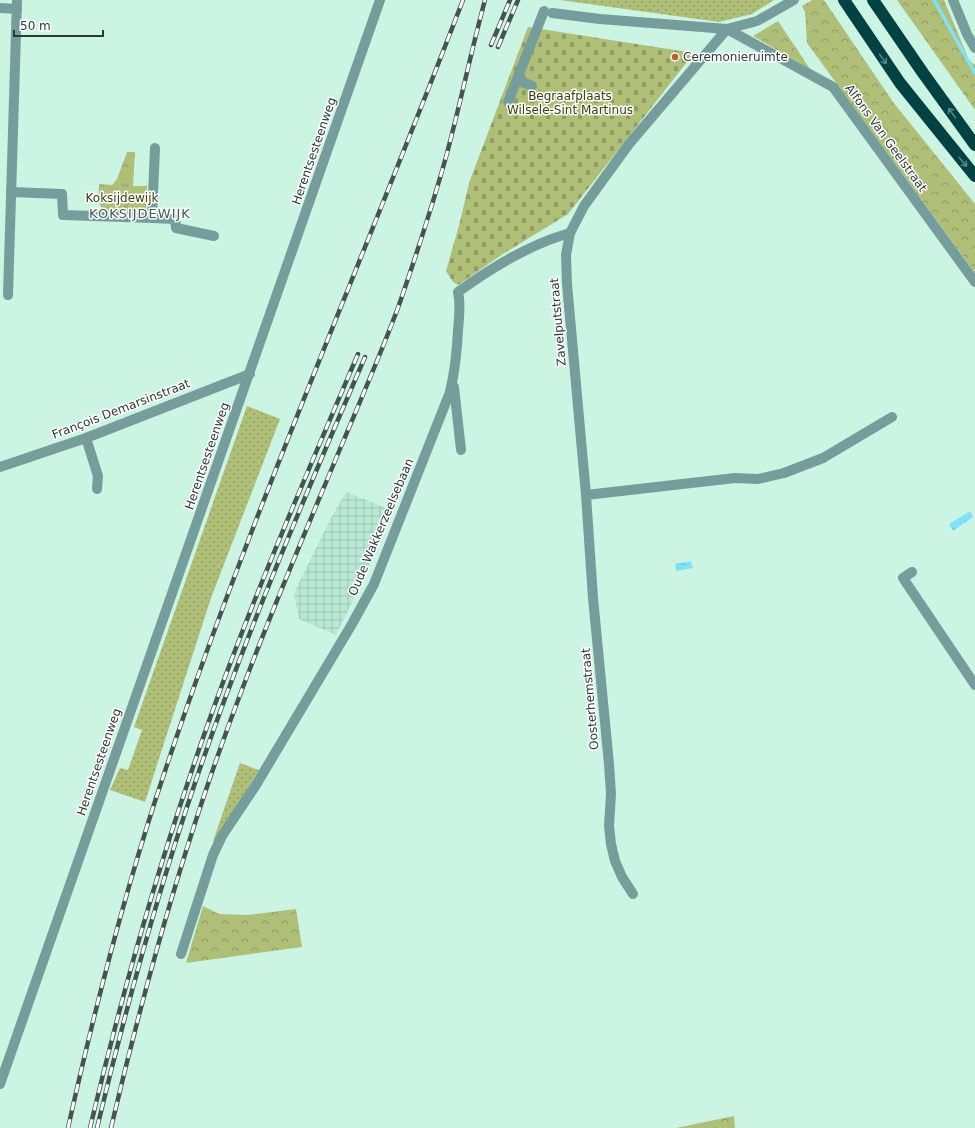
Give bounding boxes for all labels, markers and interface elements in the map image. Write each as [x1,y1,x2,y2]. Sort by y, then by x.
scale bar [14,12,103,38]
text: 50 m [20,19,51,33]
place label: Ceremonieruimte [683,50,788,64]
marker: Ceremonieruimte [670,52,680,62]
one-way arrow [879,53,887,64]
street label: Alfons Van Geelstraat [842,81,930,195]
park label: Begraafplaats Wilsele-Sint Martinus [507,89,633,117]
street label: Herentsesteenweg [289,96,339,206]
one-way arrow [948,108,956,119]
one-way arrow [958,156,967,167]
park label: Koksijdewijk [86,191,159,205]
district label: KOKSIJDEWIJK [89,206,191,221]
street label: Zavelputstraat [547,277,569,367]
street label: François Demarsinstraat [50,376,192,442]
street label: Herentsesteenweg [182,401,232,511]
street label: Oude Wakkerzeelsebaan [346,456,416,598]
street label: Oosterhemstraat [579,647,601,750]
street label: Herentsesteenweg [74,707,124,817]

